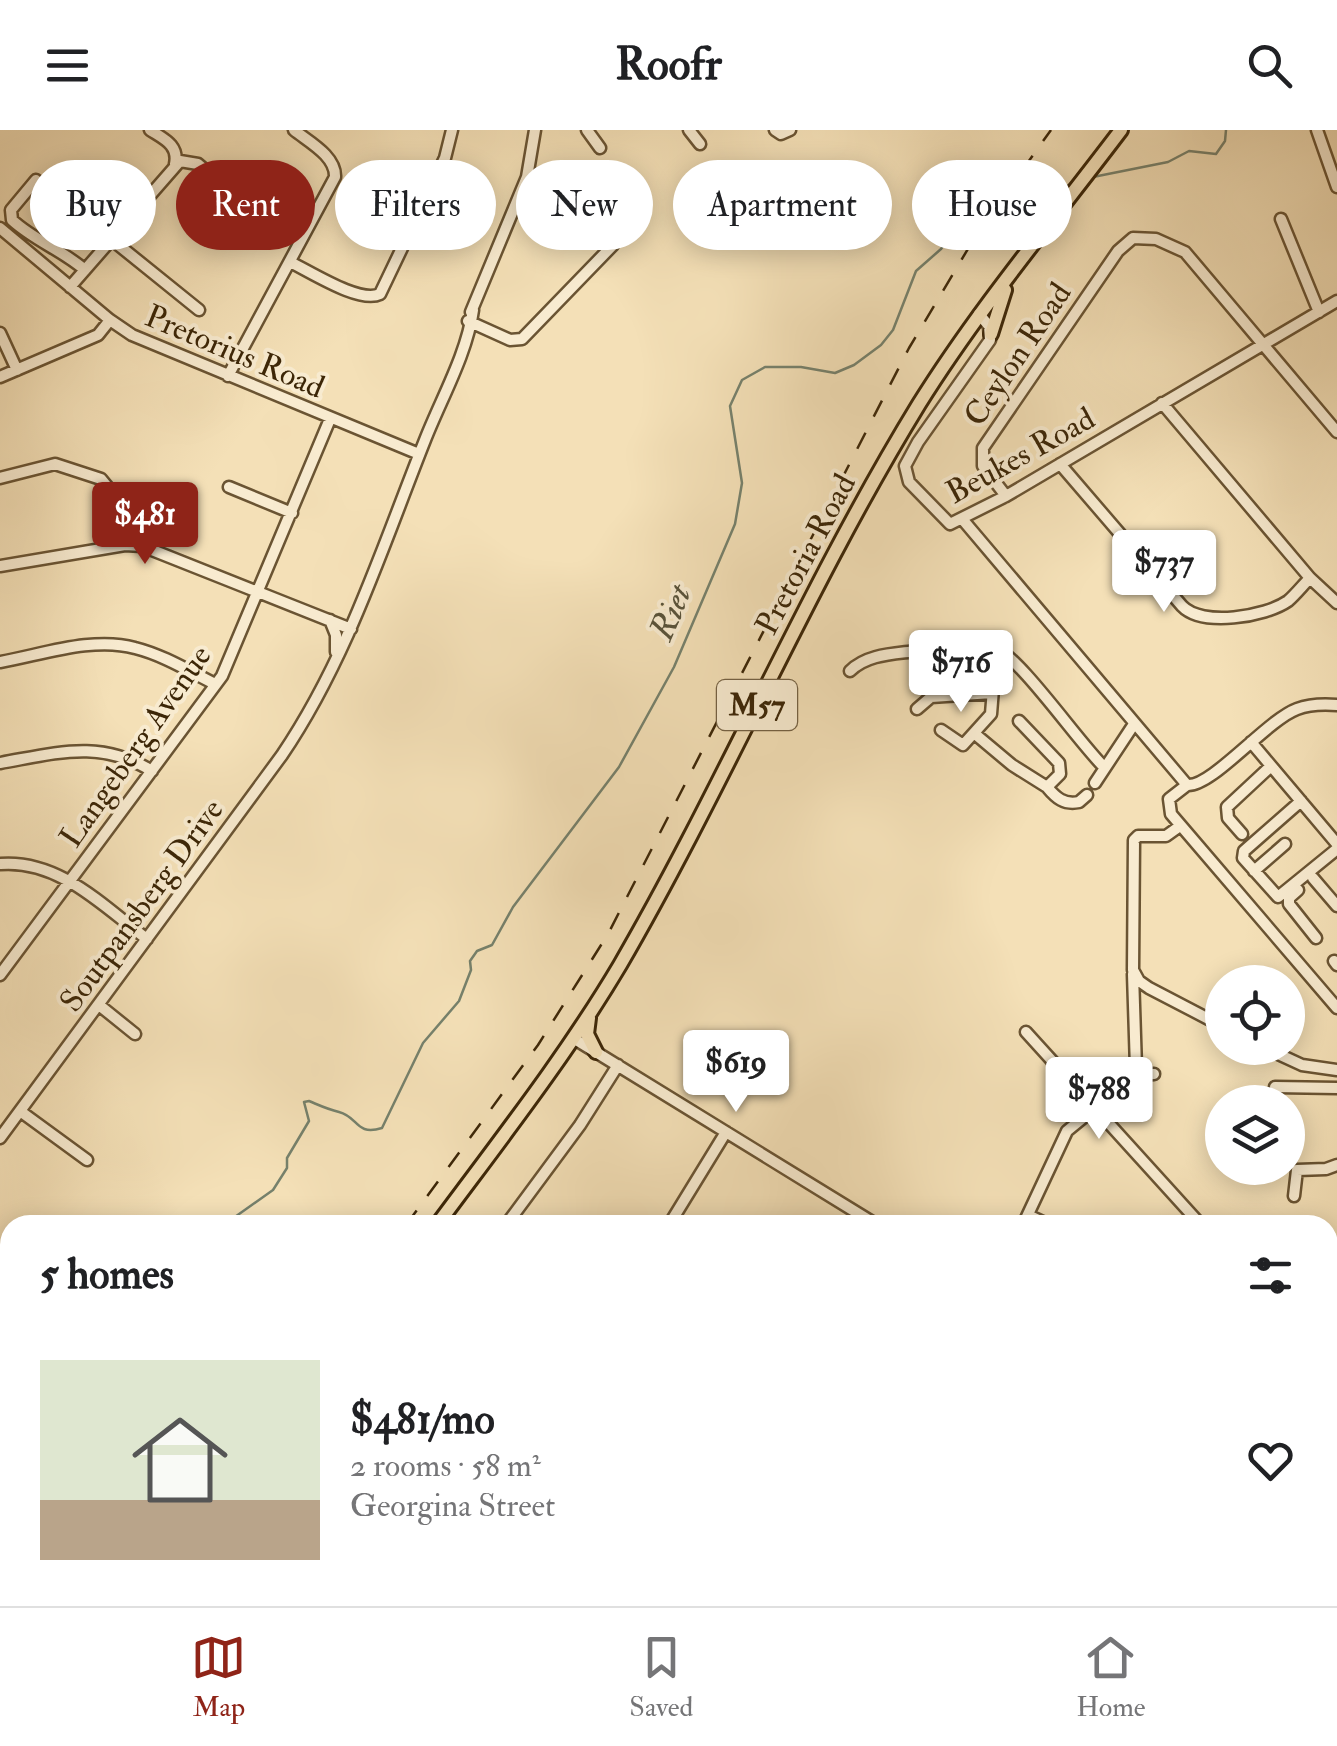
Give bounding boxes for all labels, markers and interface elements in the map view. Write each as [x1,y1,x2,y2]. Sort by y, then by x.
text: Roofr [615,37,722,93]
icon: menu [40,38,95,93]
icon: search [1242,38,1297,93]
chip: Buy [30,160,156,250]
chip: Rent [176,160,315,250]
chip: Filters [335,160,496,250]
chip: New [516,160,653,250]
chip: Apartment [673,160,892,250]
chip: House [912,160,1072,250]
street label: Ceylon Road [955,275,1080,434]
street label: Pretorius Road [139,296,330,408]
street label: Beukes Road [939,399,1102,513]
street label: Pretoria Road [747,467,865,642]
pin: $481 [86,482,204,567]
text: $481 [114,494,176,534]
pin: $737 [1105,530,1223,615]
text: $737 [1134,542,1194,582]
water label: Riet [639,576,703,648]
pin: $716 [902,630,1020,715]
street label: Langeberg Avenue [51,638,220,856]
text: $716 [931,642,991,682]
road number: M57 [717,680,797,730]
street label: Soutpansberg Drive [51,791,232,1020]
map controls [1205,965,1305,1185]
button: locate [1205,965,1305,1065]
pin: $619 [677,1030,795,1115]
text: $619 [705,1042,767,1082]
pin: $788 [1040,1057,1158,1142]
text: $788 [1068,1069,1130,1109]
button: layers [1205,1085,1305,1185]
icon: filters [1243,1248,1298,1303]
text: 5 homes [40,1249,174,1301]
text: $481/mo [350,1394,495,1446]
icon: home [120,1400,240,1520]
icon: heart [1243,1433,1298,1488]
text: 2 rooms · 58 m² [350,1446,541,1486]
text: Georgina Street [350,1486,555,1526]
tab: Map [191,1630,246,1725]
tab: Saved [629,1630,693,1725]
tab: Home [1076,1630,1146,1725]

